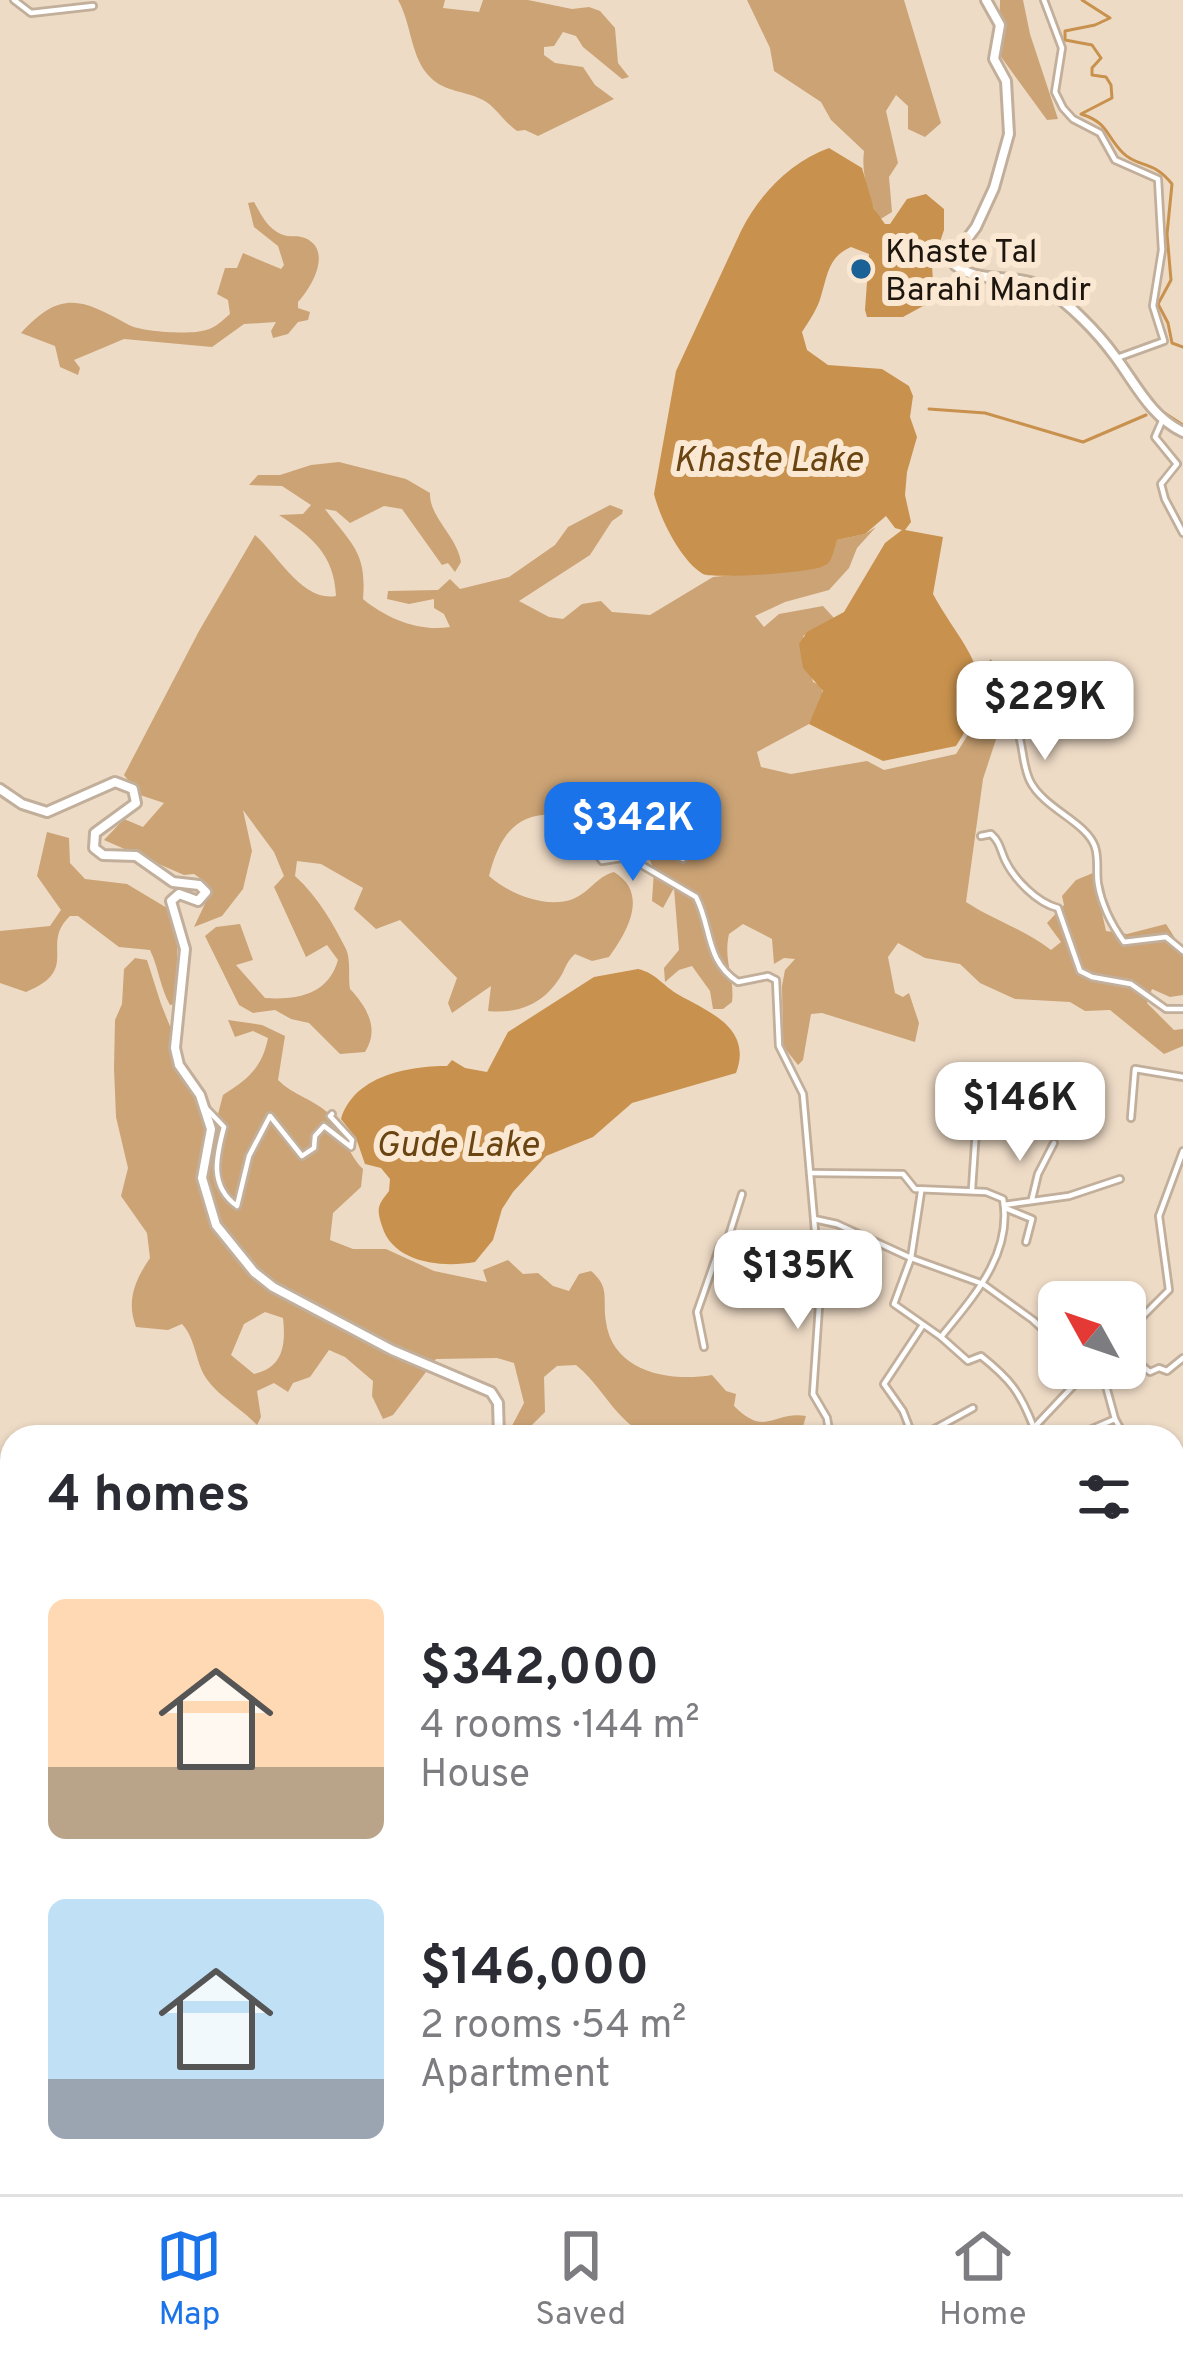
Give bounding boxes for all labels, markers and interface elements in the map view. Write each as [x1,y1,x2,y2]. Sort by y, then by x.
place label: Khaste Tal Barahi Mandir [885,233,1091,313]
marker: Khaste Tal Barahi Mandir [848,256,874,282]
water label: Khaste Lake [673,439,863,485]
pin: $229K [961,661,1129,763]
text: $229K [984,675,1106,724]
pin: $342K [549,782,717,884]
text: $342K [571,796,695,845]
pin: $146K [936,1062,1104,1164]
text: $146K [962,1076,1078,1125]
water label: Gude Lake [375,1124,539,1170]
pin: $135K [714,1230,882,1332]
text: $135K [741,1244,855,1293]
north arrow [1038,1281,1146,1389]
map controls [1038,1281,1146,1389]
icon: filters [1071,1464,1137,1530]
text: 4 homes [48,1465,250,1530]
text: $342,000 [420,1638,659,1703]
icon: home [144,1647,288,1791]
text: 4 rooms · 144 m² [420,1703,700,1752]
text: House [420,1752,530,1801]
text: $146,000 [420,1938,649,2003]
icon: home [144,1947,288,2091]
text: 2 rooms · 54 m² [420,2003,686,2052]
text: Apartment [420,2052,610,2101]
tab: Map [156,2223,222,2337]
tab: Saved [535,2223,626,2337]
tab: Home [939,2223,1027,2337]

